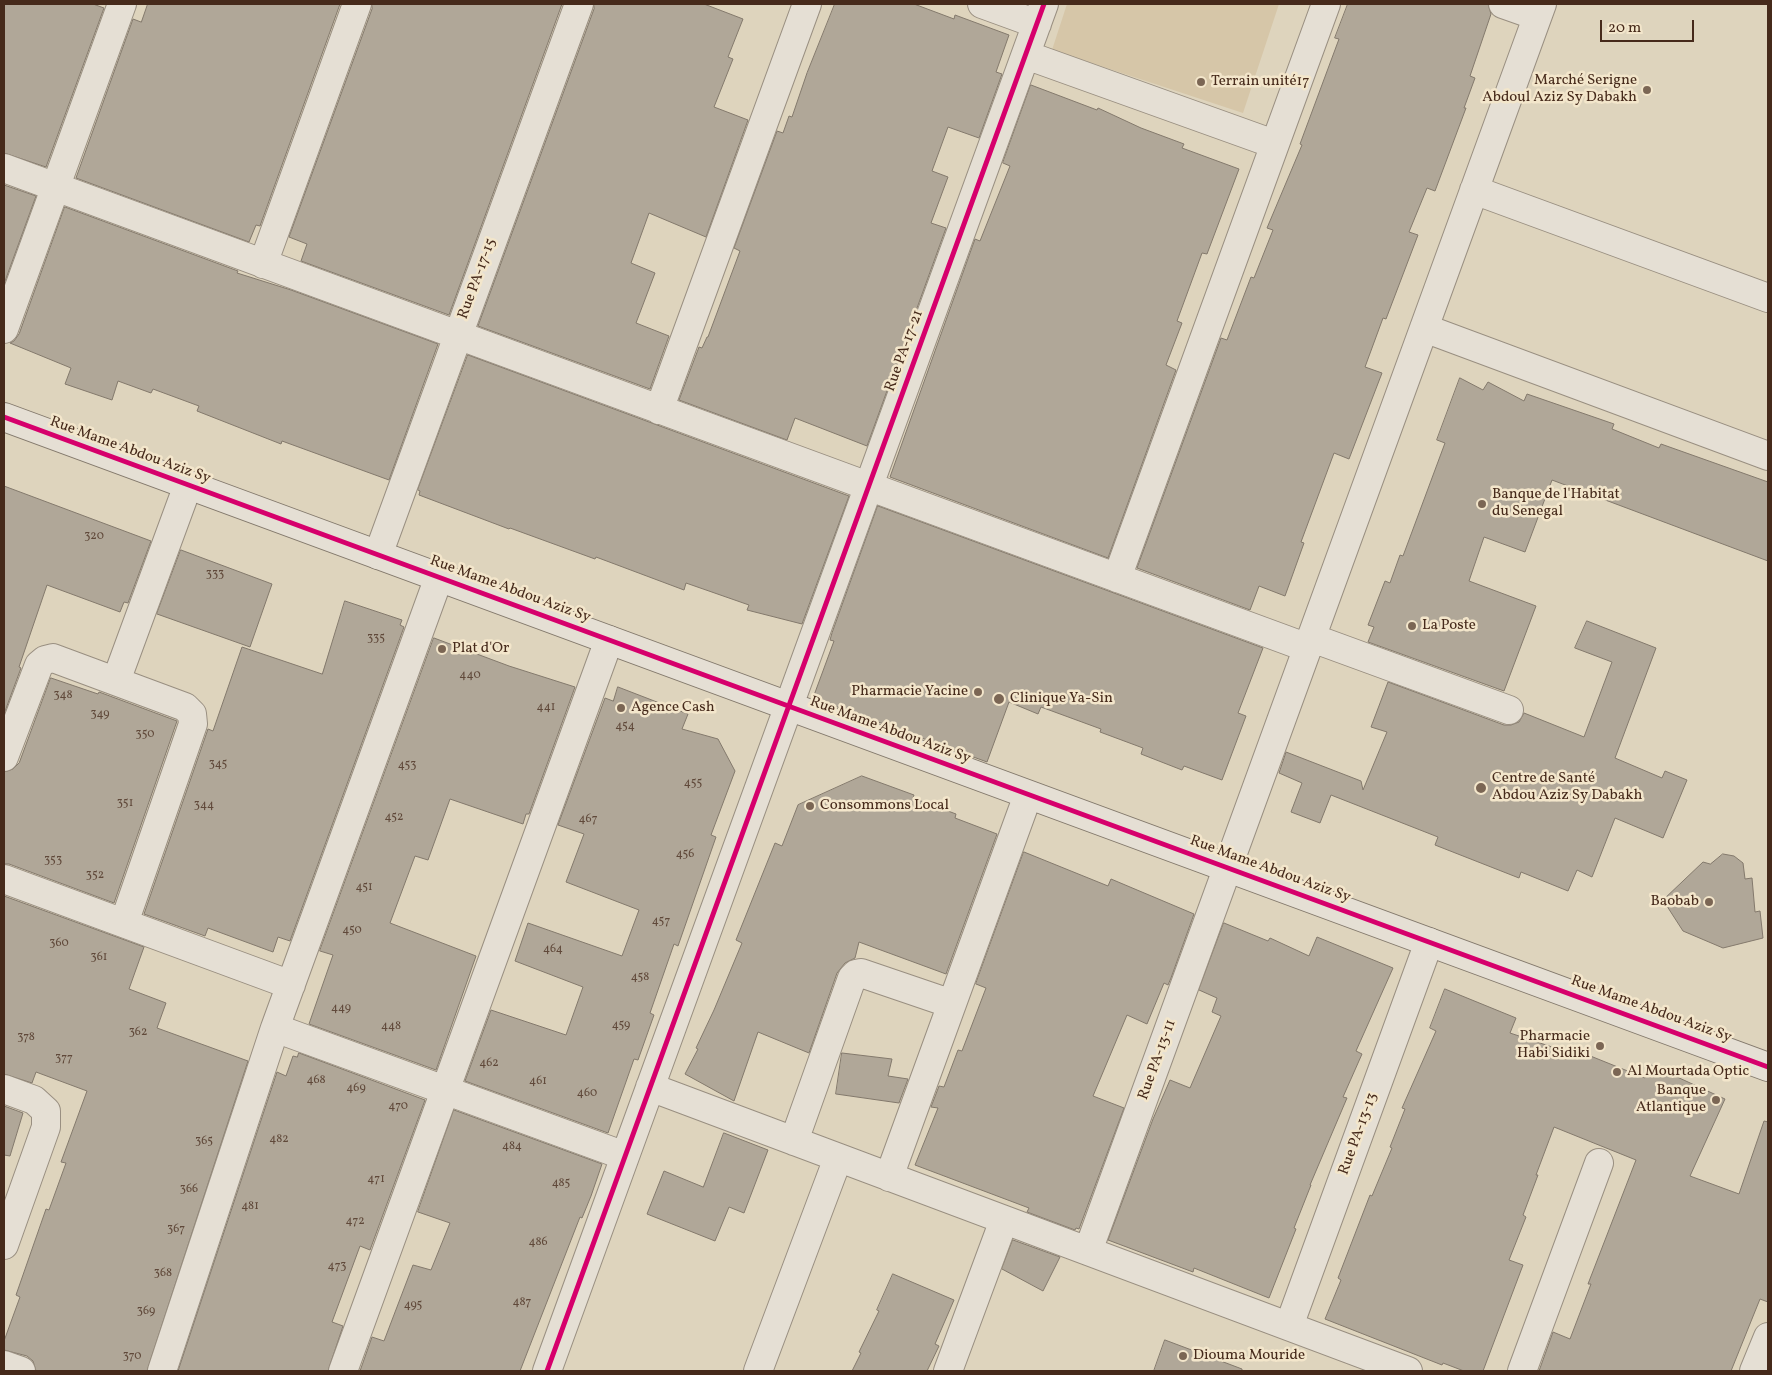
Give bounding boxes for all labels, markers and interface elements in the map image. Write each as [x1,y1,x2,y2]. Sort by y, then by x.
scale bar [1602,10,1696,42]
text: 20 m [1608,18,1641,39]
place label: Marché Serigne Abdoul Aziz Sy Dabakh [1482,72,1637,107]
place label: Terrain unité17 [1211,73,1310,91]
marker: Terrain unité17 [1195,76,1207,88]
marker: Marché Serigne Abdoul Aziz Sy Dabakh [1641,84,1653,96]
street label: Rue PA-17-15 [455,236,501,322]
street label: Rue PA-17-21 [882,308,928,394]
street label: Rue Mame Abdou Aziz Sy [47,414,213,488]
place label: Banque de l'Habitat du Senegal [1492,486,1620,521]
marker: Banque de l'Habitat du Senegal [1476,498,1488,510]
house number: 320 [84,530,104,544]
street label: Rue Mame Abdou Aziz Sy [427,553,593,627]
house number: 333 [206,568,224,582]
place label: La Poste [1422,617,1476,635]
marker: La Poste [1406,620,1418,632]
house number: 335 [367,632,385,646]
place label: Plat d'Or [452,640,509,658]
marker: Plat d'Or [436,643,448,655]
house number: 440 [459,669,481,683]
place label: Pharmacie Yacine [851,683,968,701]
marker: Pharmacie Yacine [972,686,984,698]
house number: 348 [53,689,73,703]
place label: Clinique Ya-Sin [1010,690,1113,708]
marker: Clinique Ya-Sin [992,692,1006,706]
street label: Rue Mame Abdou Aziz Sy [807,694,973,768]
place label: Agence Cash [631,699,715,717]
house number: 441 [537,701,555,715]
marker: Agence Cash [615,702,627,714]
house number: 349 [90,708,110,722]
house number: 454 [615,720,635,734]
house number: 350 [136,728,154,742]
house number: 345 [209,758,227,772]
house number: 453 [398,759,416,773]
place label: Centre de Santé Abdou Aziz Sy Dabakh [1492,770,1642,805]
house number: 455 [684,777,702,791]
marker: Centre de Santé Abdou Aziz Sy Dabakh [1474,781,1488,795]
house number: 351 [117,797,133,811]
place label: Consommons Local [820,797,949,815]
house number: 344 [194,799,214,813]
marker: Consommons Local [804,800,816,812]
house number: 452 [384,811,404,825]
house number: 467 [579,813,597,827]
street label: Rue Mame Abdou Aziz Sy [1187,833,1353,907]
house number: 456 [676,848,694,862]
house number: 353 [44,854,62,868]
house number: 352 [86,869,104,883]
house number: 451 [355,881,373,895]
place label: Baobab [1650,893,1699,911]
marker: Baobab [1703,896,1715,908]
house number: 457 [652,915,670,929]
house number: 450 [342,924,362,938]
house number: 360 [49,937,69,951]
house number: 464 [543,943,563,957]
house number: 361 [91,951,107,965]
house number: 458 [631,971,649,985]
street label: Rue Mame Abdou Aziz Sy [1568,973,1734,1047]
house number: 449 [331,1002,351,1016]
street label: Rue PA-13-11 [1135,1017,1181,1103]
house number: 459 [612,1019,630,1033]
house number: 448 [381,1020,401,1034]
house number: 362 [129,1026,147,1040]
place label: Pharmacie Habi Sidiki [1517,1028,1590,1063]
house number: 378 [17,1031,35,1045]
marker: Pharmacie Habi Sidiki [1594,1040,1606,1052]
house number: 377 [55,1052,73,1066]
house number: 462 [479,1057,499,1071]
place label: Al Mourtada Optic [1627,1063,1749,1081]
marker: Al Mourtada Optic [1611,1066,1623,1078]
house number: 468 [306,1074,326,1088]
house number: 461 [529,1075,547,1089]
house number: 469 [346,1082,366,1096]
place label: Banque Atlantique [1636,1082,1706,1117]
house number: 460 [577,1087,597,1101]
street label: Rue PA-13-13 [1336,1090,1382,1178]
marker: Banque Atlantique [1710,1094,1722,1106]
house number: 470 [388,1100,408,1114]
house number: 482 [269,1133,289,1147]
house number: 365 [195,1135,213,1149]
house number: 484 [502,1140,522,1154]
house number: 471 [367,1173,385,1187]
house number: 485 [552,1177,570,1191]
house number: 366 [180,1183,198,1197]
house number: 481 [241,1200,259,1214]
house number: 472 [345,1215,365,1229]
house number: 367 [167,1223,185,1237]
house number: 486 [528,1236,548,1250]
house number: 473 [328,1260,346,1274]
house number: 368 [154,1267,172,1281]
house number: 487 [513,1296,531,1310]
house number: 495 [404,1299,422,1313]
house number: 369 [137,1305,155,1319]
place label: Diouma Mouride [1193,1347,1305,1365]
house number: 370 [123,1350,141,1364]
marker: Diouma Mouride [1177,1350,1189,1362]

